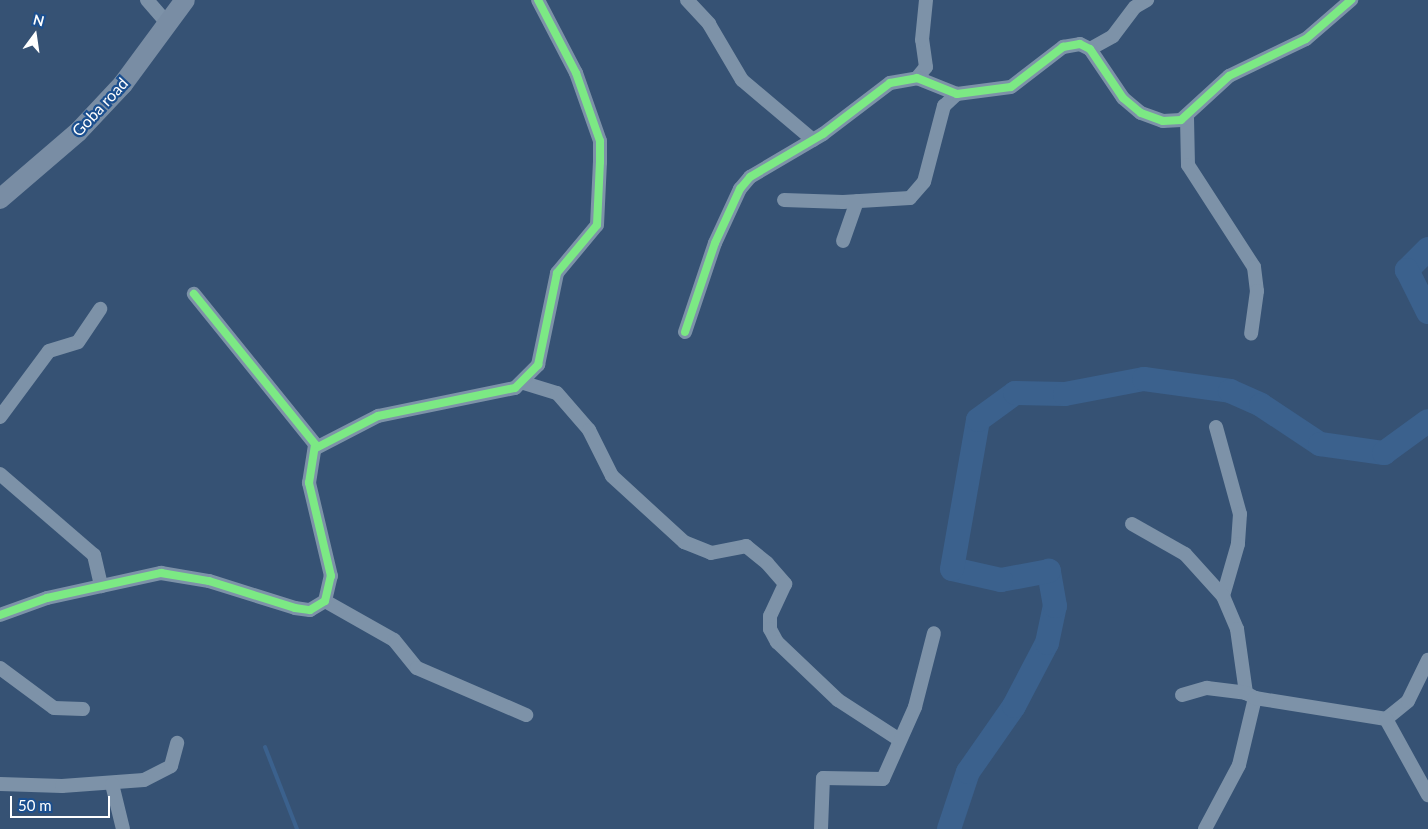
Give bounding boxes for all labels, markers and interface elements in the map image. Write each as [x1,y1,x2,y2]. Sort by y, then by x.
north arrow [10,10,60,60]
text: N [31,10,46,30]
street label: Goba road [68,74,132,140]
scale bar [12,786,112,818]
text: 50 m [18,796,52,814]

